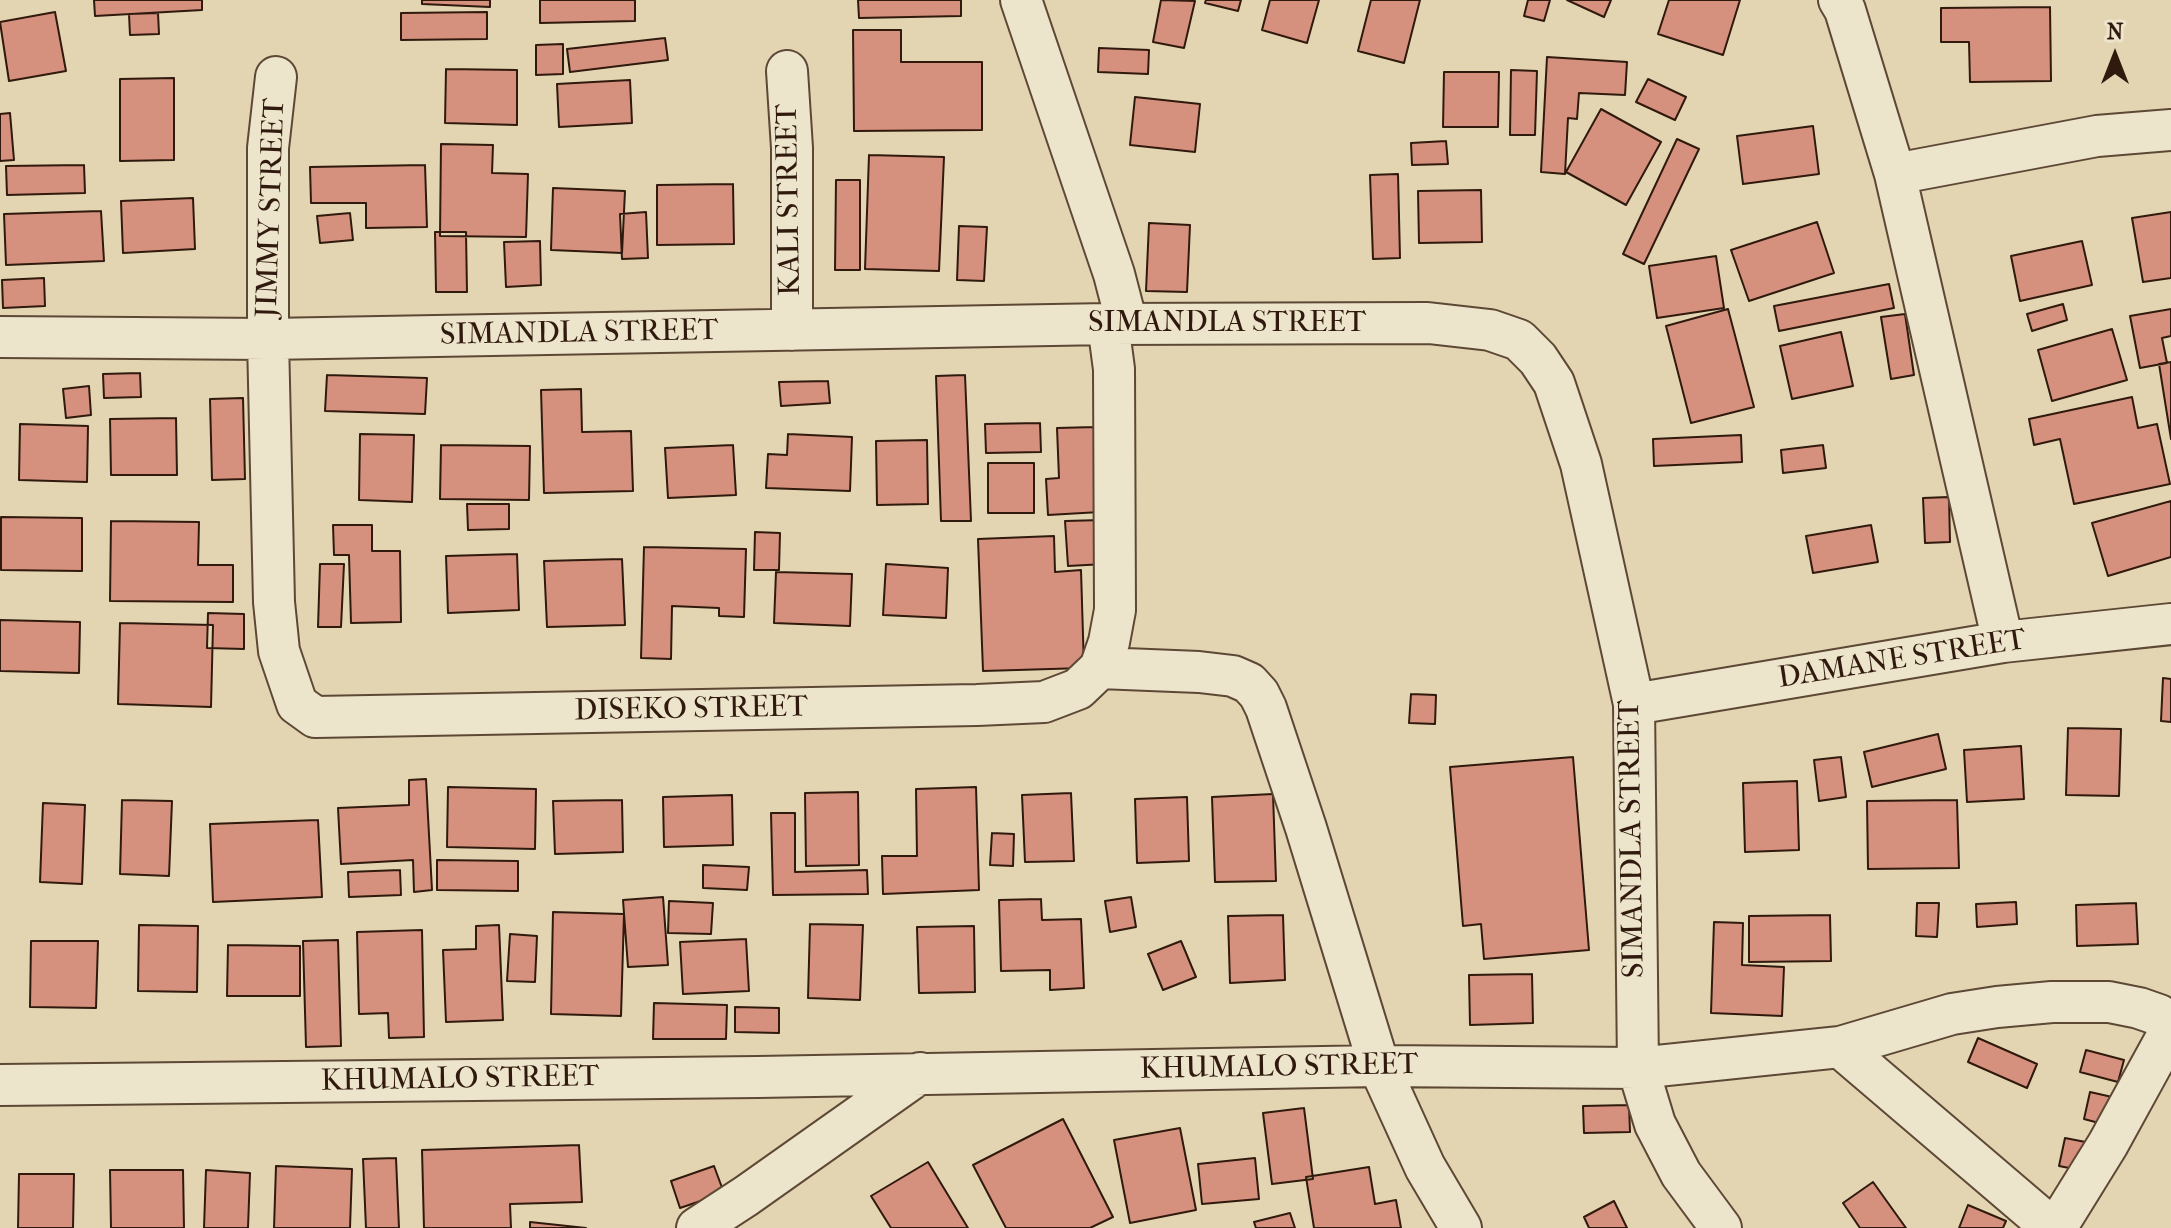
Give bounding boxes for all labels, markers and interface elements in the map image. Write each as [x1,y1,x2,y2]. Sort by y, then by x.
north arrow [2075,16,2155,96]
text: N [2107,19,2123,45]
street label: JIMMY STREET [250,98,294,318]
street label: KALI STREET [770,104,810,296]
street label: SIMANDLA STREET [1088,306,1366,342]
street label: SIMANDLA STREET [440,314,718,354]
street label: DAMANE STREET [1776,623,2028,697]
street label: DISEKO STREET [574,690,808,730]
street label: SIMANDLA STREET [1613,700,1653,978]
street label: KHUMALO STREET [1140,1048,1418,1088]
street label: KHUMALO STREET [321,1060,599,1100]

